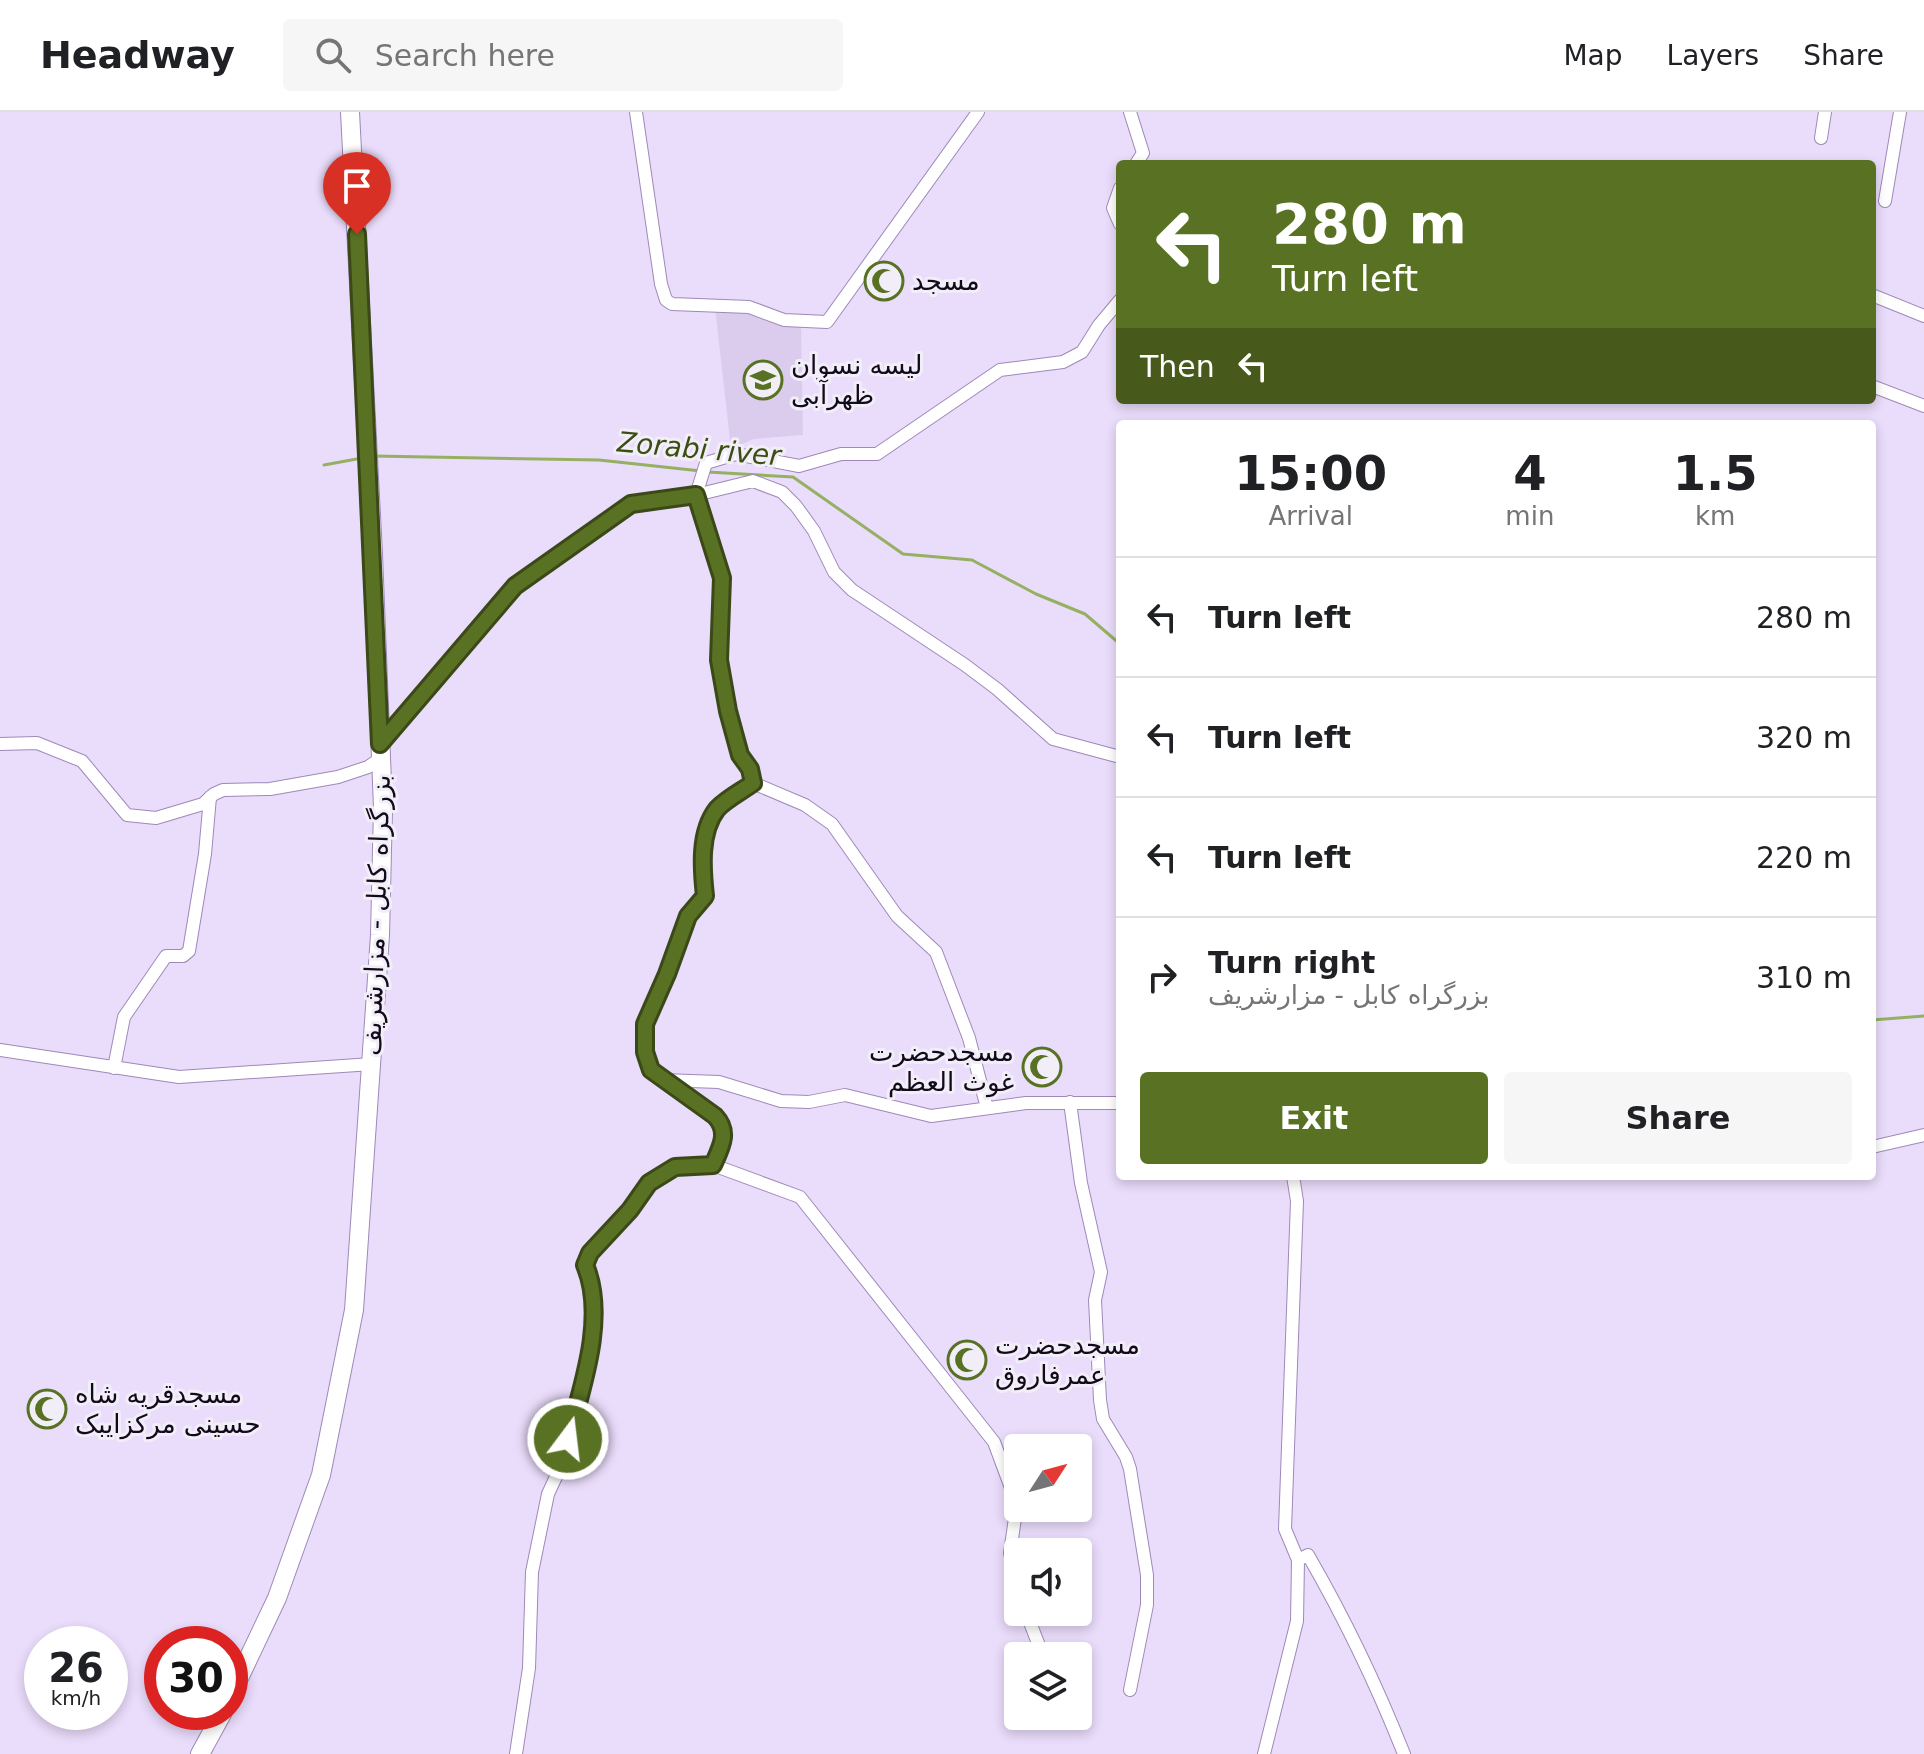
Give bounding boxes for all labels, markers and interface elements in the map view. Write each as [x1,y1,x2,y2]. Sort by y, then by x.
search box [283,19,843,91]
text: Headway [40,33,235,77]
icon: search [311,33,355,77]
text: Search here [375,38,555,73]
text: Map [1563,39,1623,72]
text: Layers [1667,39,1759,72]
text: Share [1803,39,1884,72]
pin [323,152,391,234]
icon: arrive [335,164,379,208]
text: 280 m [1272,191,1467,256]
icon: left [1140,192,1244,296]
text: Turn left [1272,258,1418,299]
mosque icon: مسجد [863,260,905,302]
place label: مسجد [912,266,980,296]
icon: left [1231,344,1275,388]
text: Then [1140,349,1215,384]
place label: لیسه نسوان ظهرآبی [791,350,922,411]
school or university icon: لیسه نسوان ظهرآبی [742,359,784,401]
water label: Zorabi river [615,425,784,473]
text: 15:00 [1234,445,1387,501]
text: 4 [1513,445,1547,501]
text: 1.5 [1673,445,1758,501]
text: Arrival [1268,501,1353,531]
text: min [1505,501,1554,531]
text: km [1695,501,1735,531]
icon: left [1140,595,1184,639]
text: Turn left [1208,600,1351,635]
text: 280 m [1756,600,1852,635]
icon: left [1140,715,1184,759]
text: Turn left [1208,720,1351,755]
text: 320 m [1756,720,1852,755]
street label: بزرگراه کابل - مزارشریف [356,774,397,1056]
icon: left [1140,835,1184,879]
text: Turn left [1208,840,1351,875]
text: 220 m [1756,840,1852,875]
text: Turn right [1208,945,1375,980]
icon: right [1140,955,1184,999]
text: 310 m [1756,960,1852,995]
text: بزرگراه کابل - مزارشریف [1208,980,1489,1010]
place label: مسجدحضرت غوث العظم [869,1037,1014,1098]
mosque icon: مسجدحضرت غوث العظم [1021,1046,1063,1088]
button: Exit [1140,1072,1488,1164]
button: Share [1504,1072,1852,1164]
place label: مسجدحضرت عمرفاروق [995,1330,1140,1391]
mosque icon: مسجدحضرت عمرفاروق [946,1339,988,1381]
place label: مسجدقریه شاه حسینی مرکزایبک [75,1379,260,1440]
mosque icon: مسجدقریه شاه حسینی مرکزایبک [26,1388,68,1430]
position arrow [526,1397,610,1481]
north arrow [1004,1434,1092,1522]
map controls [1004,1434,1092,1730]
button: sound [1004,1538,1092,1626]
speed limit sign: 30 [144,1626,248,1730]
button: layers [1004,1642,1092,1730]
text: 26 [48,1645,104,1691]
text: km/h [51,1686,101,1710]

